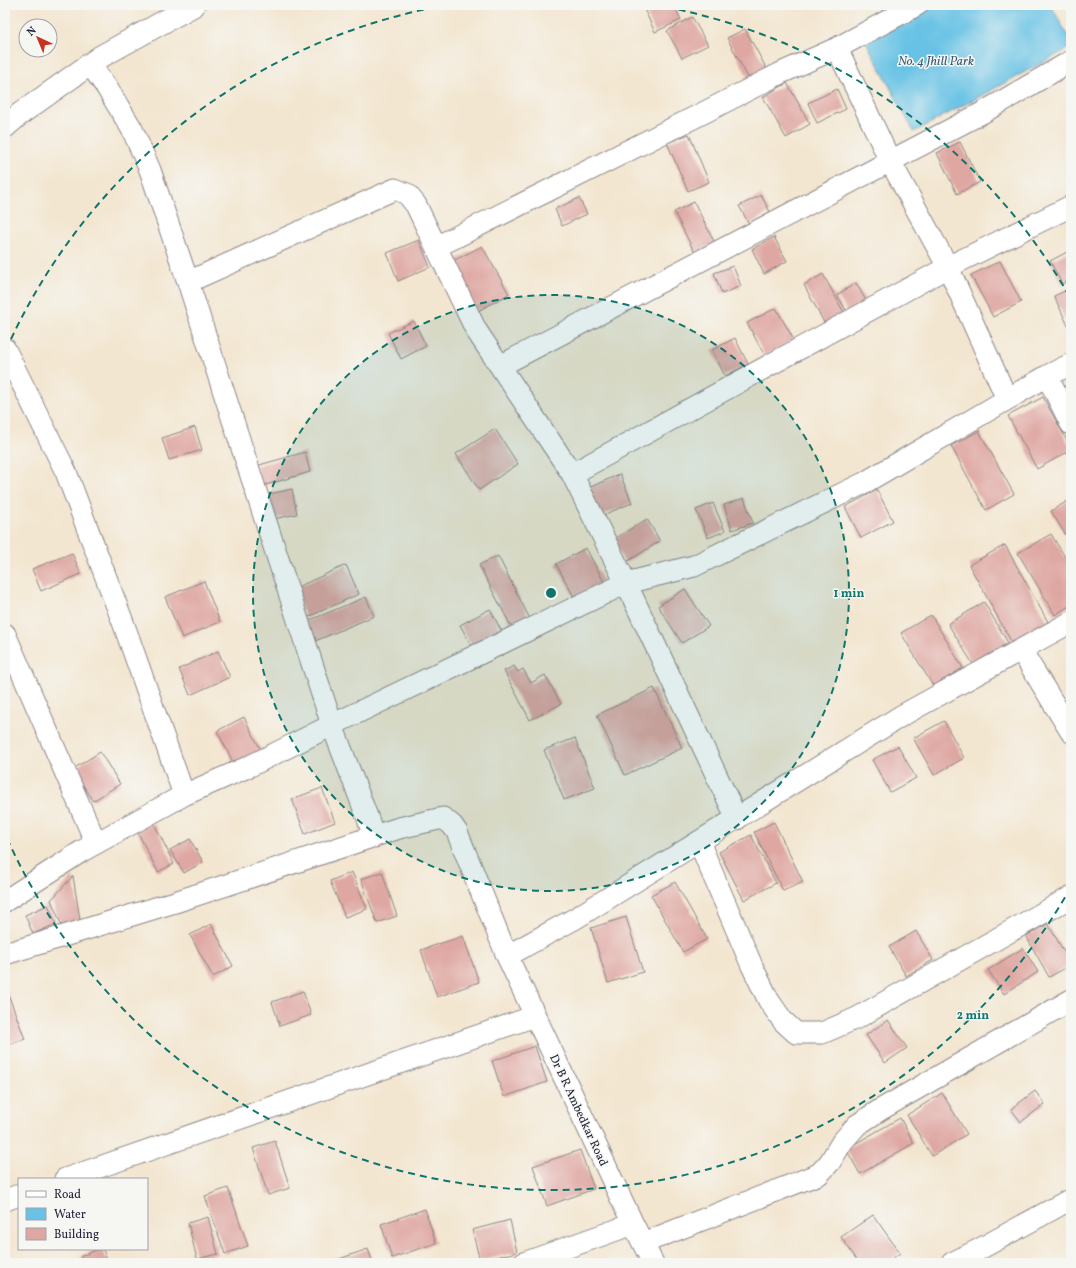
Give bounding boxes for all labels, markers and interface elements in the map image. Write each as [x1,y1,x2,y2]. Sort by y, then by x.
north arrow [18,18,58,58]
text: N [24,24,40,40]
water label: No. 4 Jhill Park [898,53,974,71]
centre of rings [544,586,558,600]
text: 1 min [834,586,865,602]
text: 2 min [957,1008,989,1024]
street label: Dr B R Ambedkar Road [545,1052,611,1169]
legend [18,1178,148,1250]
text: Road [54,1187,81,1203]
text: Water [54,1207,86,1223]
text: Building [54,1227,99,1243]

